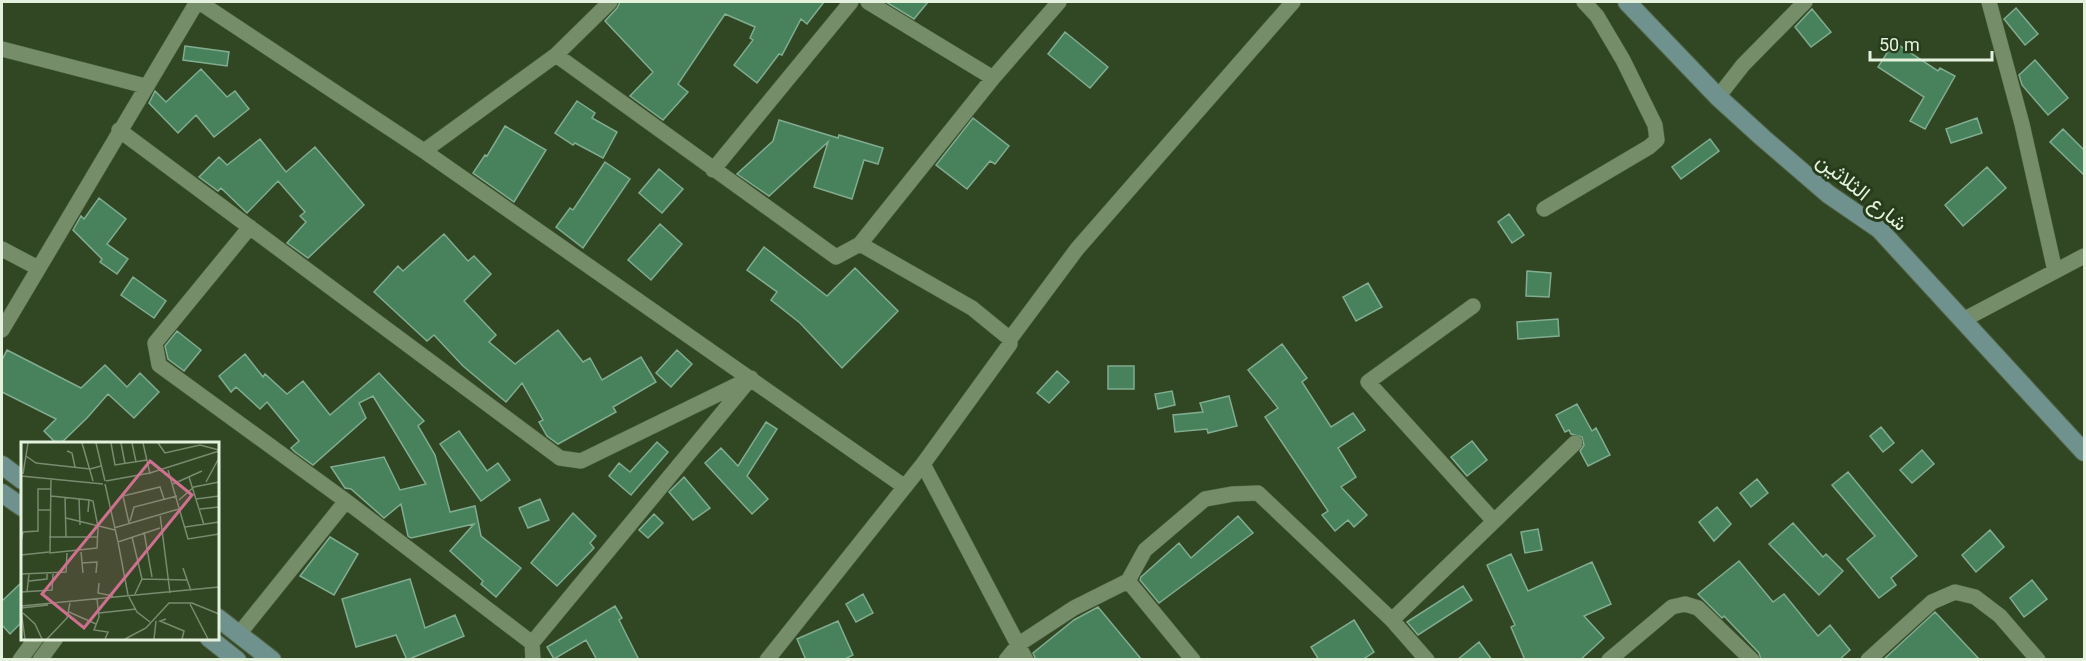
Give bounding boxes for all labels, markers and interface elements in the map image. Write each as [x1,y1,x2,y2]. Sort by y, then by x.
scale bar [1870,24,1992,62]
text: 50 m [1879,33,1920,61]
street label: شارع الثلاثين [1808,146,1914,240]
inset map [21,442,219,640]

